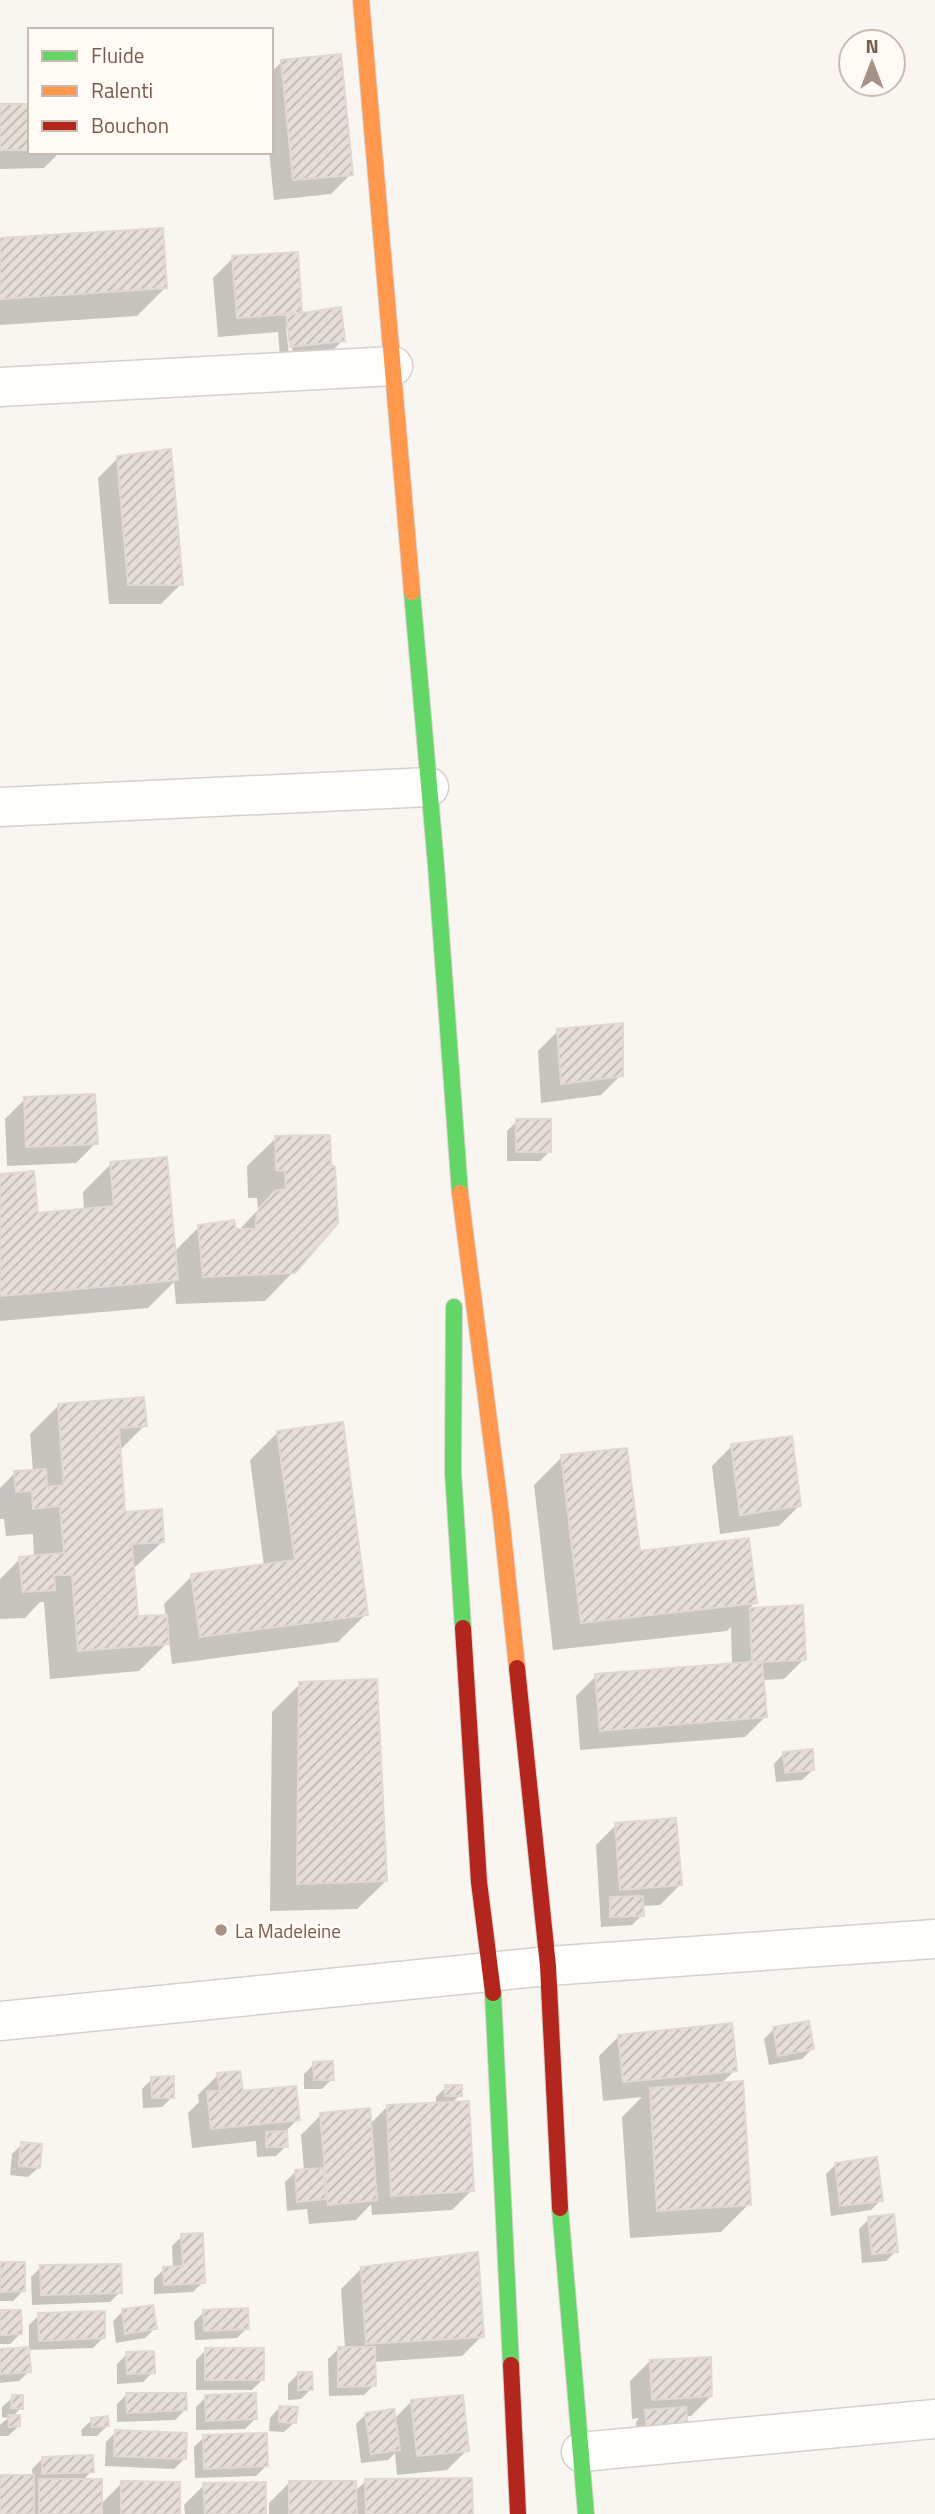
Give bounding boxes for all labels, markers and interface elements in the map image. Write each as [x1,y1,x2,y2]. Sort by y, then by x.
legend [28,28,273,154]
north arrow [837,28,907,98]
text: N [865,31,879,60]
text: Fluide [91,39,144,71]
text: Ralenti [91,74,153,106]
text: Bouchon [91,109,169,141]
place label: La Madeleine [235,1916,341,1945]
marker: La Madeleine [213,1922,229,1938]

